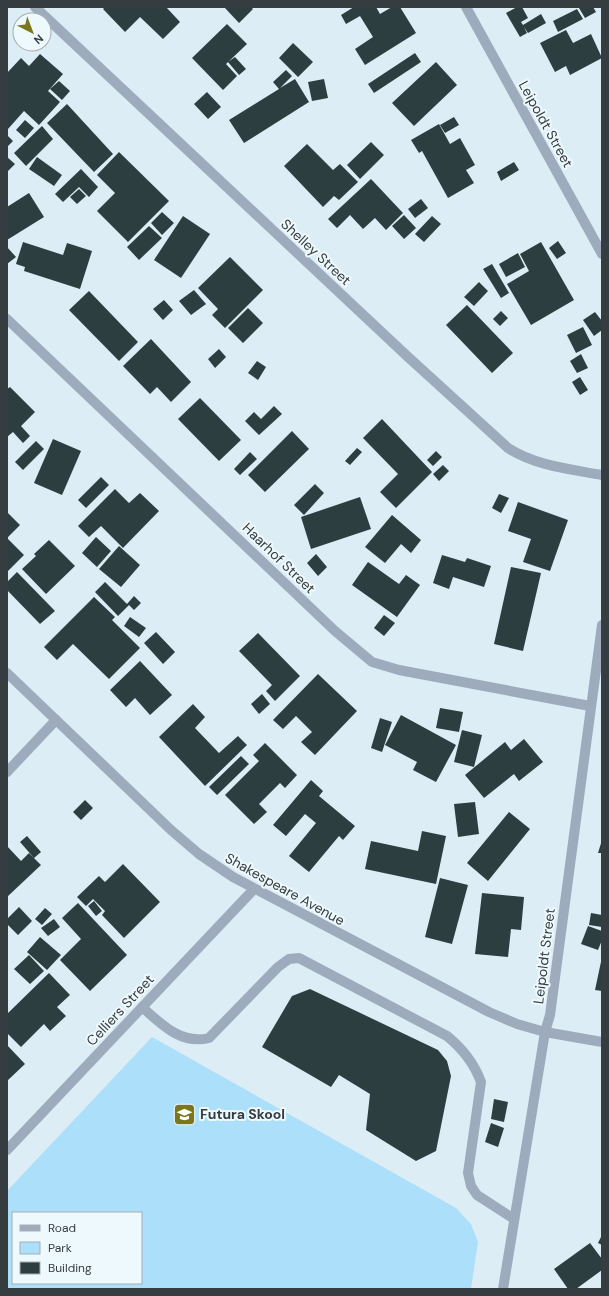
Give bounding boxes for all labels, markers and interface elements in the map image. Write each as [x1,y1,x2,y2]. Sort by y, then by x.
north arrow [12,12,52,52]
text: N [31,32,46,47]
street label: Leipoldt Street [515,78,577,170]
street label: Shelley Street [277,215,355,289]
street label: Haarhof Street [239,519,319,597]
street label: Shakespeare Avenue [222,849,348,929]
street label: Leipoldt Street [529,907,559,1005]
street label: Celliers Street [82,971,158,1049]
school or university icon: Futura Skool [171,1101,197,1127]
place label: Futura Skool [200,1105,285,1123]
legend [12,1212,142,1284]
text: Road [48,1220,76,1236]
text: Park [48,1240,72,1256]
text: Building [48,1260,92,1276]

